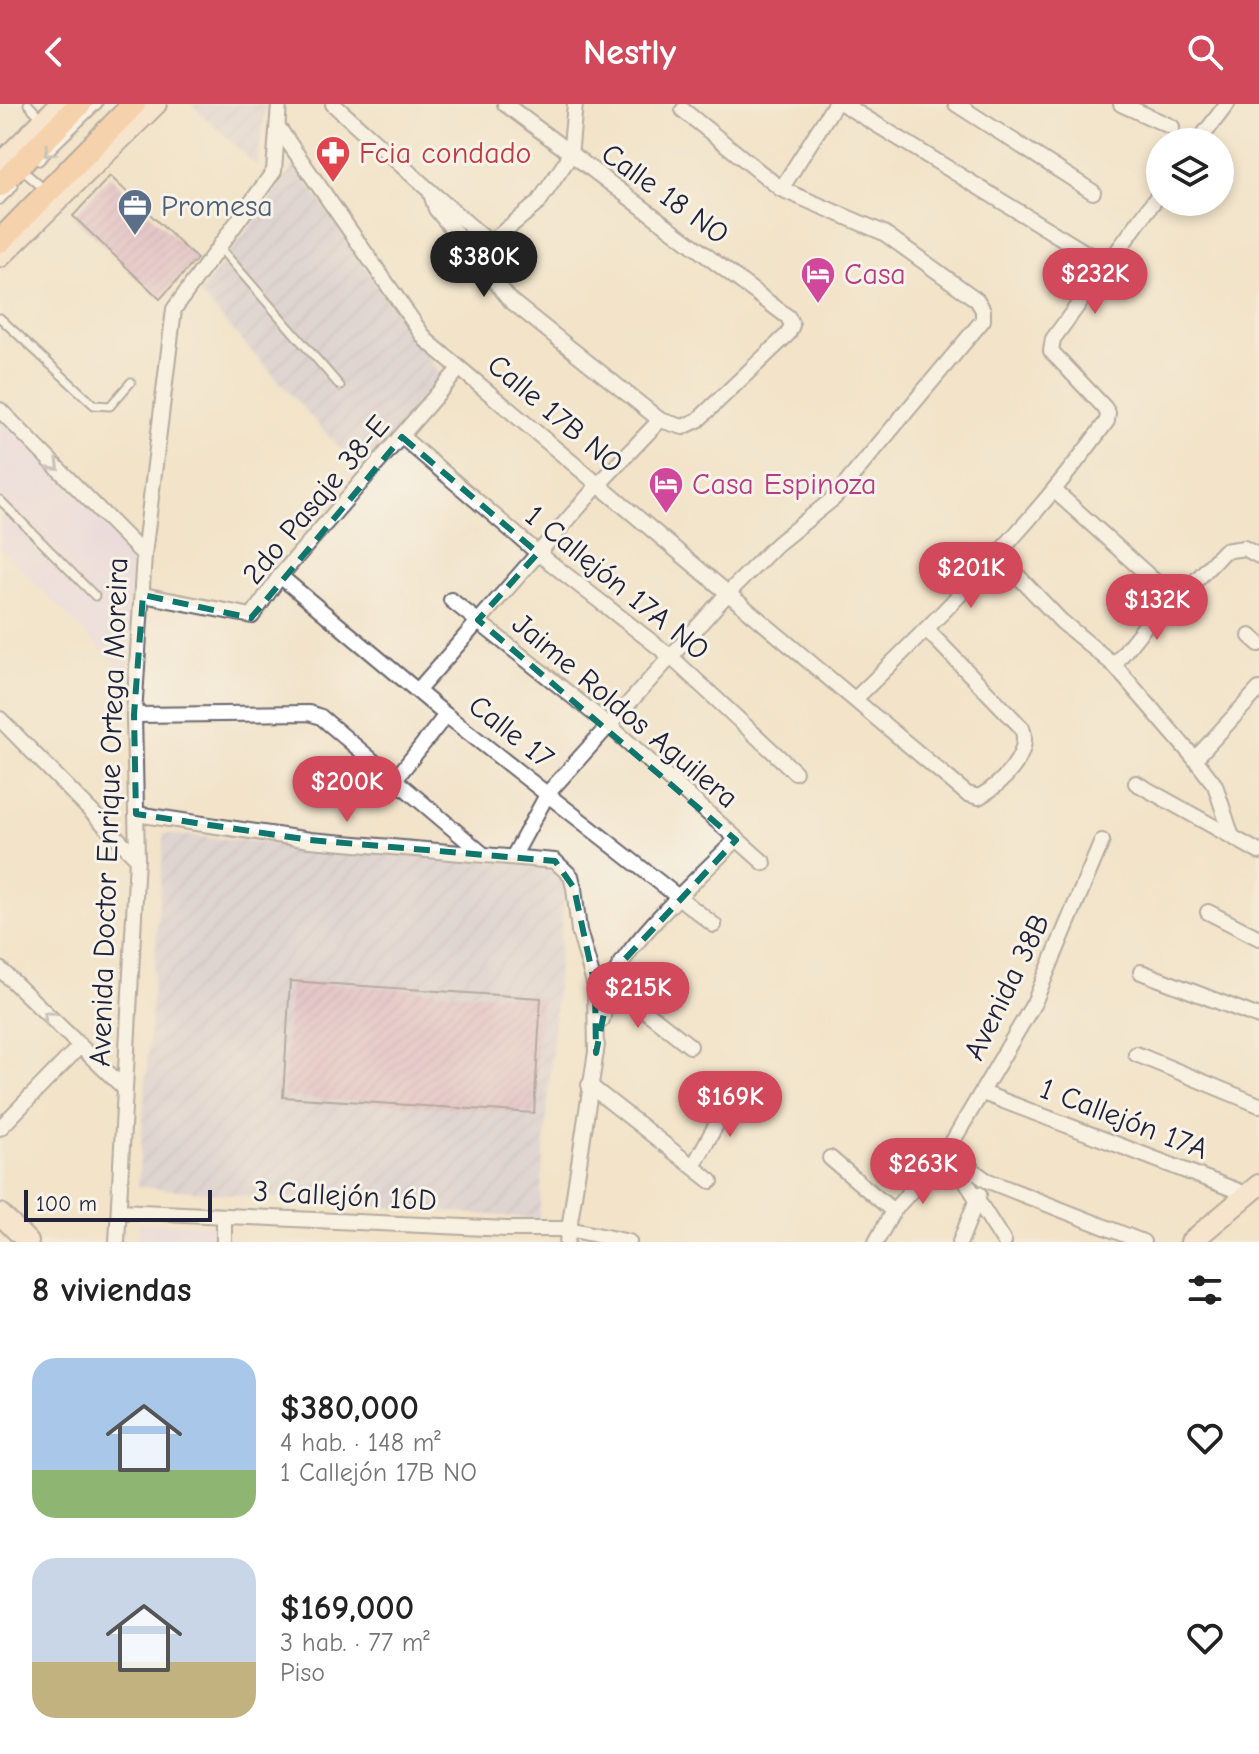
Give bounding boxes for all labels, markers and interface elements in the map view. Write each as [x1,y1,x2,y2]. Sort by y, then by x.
icon: back [32,30,76,74]
icon: search [1183,30,1227,74]
text: Nestly [583,32,676,73]
map controls [1146,128,1234,216]
button: layers [1146,128,1234,216]
pharmacy icon: Fcia condado [314,134,352,184]
place label: Fcia condado [359,136,531,171]
street label: Calle 18 NO [595,136,735,252]
one-way arrow [44,142,58,157]
office icon: Promesa [116,187,154,237]
place label: Promesa [161,189,273,224]
pin: $380K [428,231,540,299]
text: $380K [448,242,520,272]
pin: $232K [1039,248,1151,316]
hotel icon: Casa [799,255,837,305]
place label: Casa [844,257,906,292]
text: $232K [1060,259,1130,289]
street label: Calle 17B NO [480,347,630,481]
street label: 2do Pasaje 38-E [235,409,397,591]
one-way arrow [46,457,60,471]
hotel icon: Casa Espinoza [647,465,685,515]
place label: Casa Espinoza [692,467,877,502]
street label: 1 Callejón 17A NO [518,498,716,668]
pin: $201K [915,542,1027,610]
text: $201K [937,553,1005,583]
street label: Avenida Doctor Enrique Ortega Moreira [83,557,135,1067]
pin: $132K [1101,574,1213,642]
text: $132K [1124,585,1190,615]
street label: Jaime Roldos Aguilera [505,606,745,816]
street label: Calle 17 [462,688,560,776]
pin: $200K [291,756,403,824]
text: $200K [311,767,383,797]
street label: Avenida 38B [957,908,1057,1066]
pin: $215K [582,962,694,1030]
text: $215K [604,973,672,1003]
one-way arrow [43,1010,57,1025]
pin: $169K [674,1071,786,1139]
street label: 1 Callejón 17A [1035,1071,1213,1167]
text: $169K [696,1082,764,1112]
pin: $263K [867,1138,979,1206]
text: $263K [888,1149,958,1179]
street label: 3 Callejón 16D [252,1174,438,1218]
scale bar [24,1186,212,1222]
text: 100 m [36,1191,97,1217]
icon: filters [1183,1268,1227,1312]
text: 8 viviendas [32,1270,192,1310]
text: $380,000 [280,1388,419,1428]
icon: home [96,1390,192,1486]
icon: heart [1183,1416,1227,1460]
text: 4 hab. · 148 m² [280,1428,441,1458]
text: 1 Callejón 17B NO [280,1458,477,1488]
text: $169,000 [280,1588,414,1628]
icon: home [96,1590,192,1686]
icon: heart [1183,1616,1227,1660]
text: 3 hab. · 77 m² [280,1628,430,1658]
text: Piso [280,1658,325,1688]

